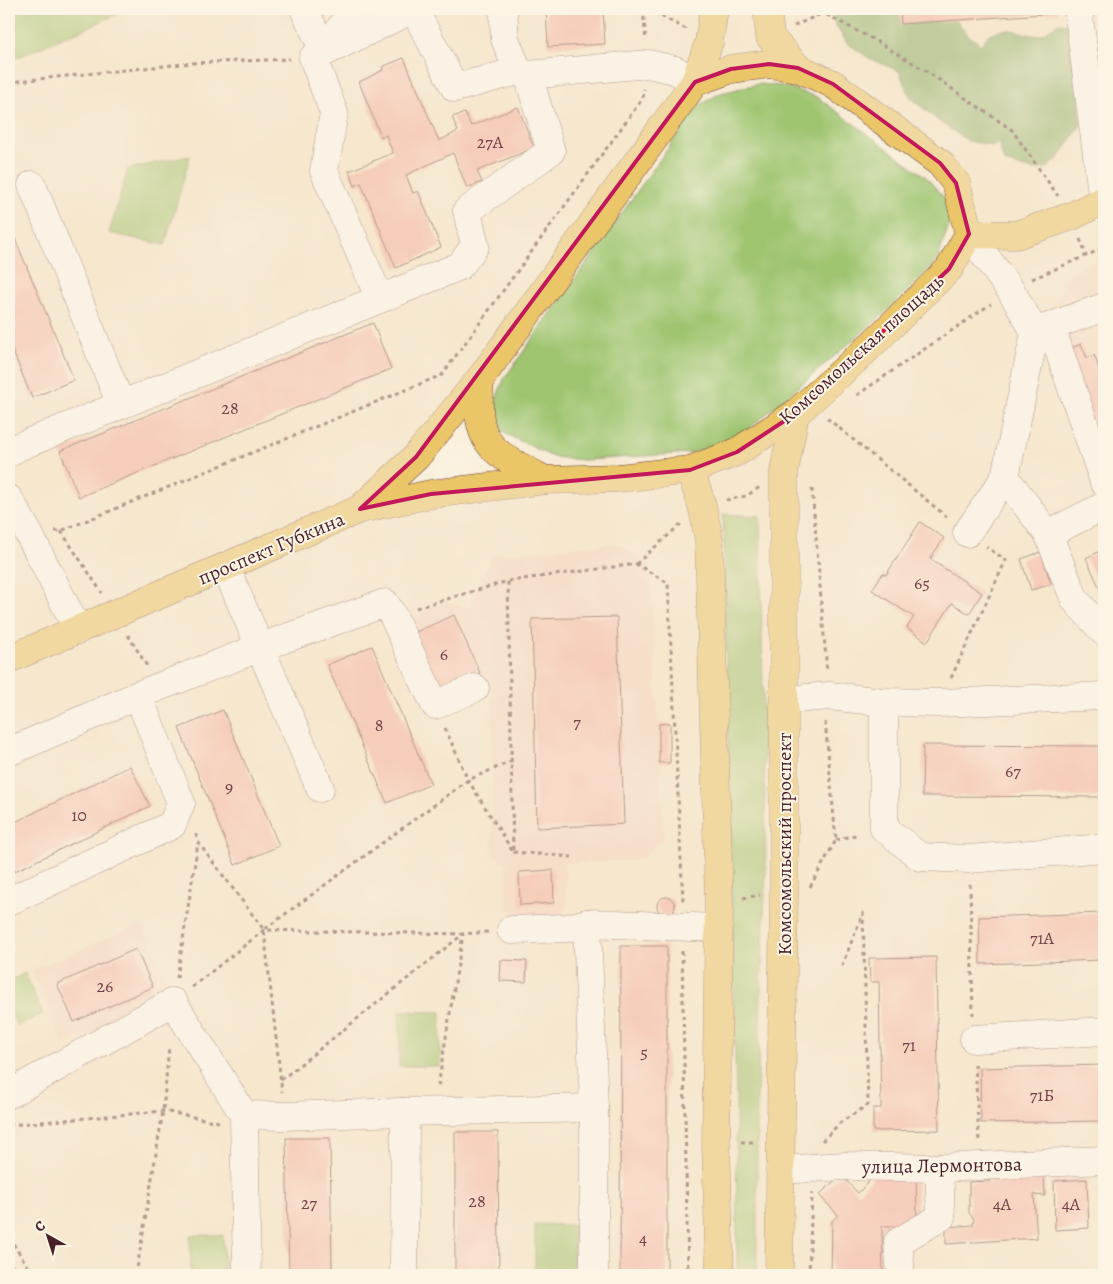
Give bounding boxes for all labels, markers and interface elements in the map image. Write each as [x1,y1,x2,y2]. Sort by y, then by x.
house number: 27А [477,130,504,154]
street label: Комсомольская площадь [773,268,950,431]
house number: 28 [221,396,239,420]
street label: проспект Губкина [194,505,349,592]
house number: 65 [914,571,930,595]
house number: 6 [440,642,448,666]
house number: 7 [573,710,581,734]
house number: 8 [375,713,383,737]
street label: Комсомольский проспект [771,732,798,956]
house number: 67 [1005,759,1021,783]
house number: 9 [225,775,233,799]
house number: 10 [71,803,87,827]
house number: 71А [1030,926,1055,950]
house number: 26 [97,974,113,998]
house number: 71 [902,1033,916,1057]
house number: 5 [640,1040,648,1064]
house number: 71Б [1030,1083,1054,1107]
street label: улица Лермонтова [861,1151,1023,1180]
house number: 28 [468,1189,486,1213]
house number: 27 [301,1191,317,1215]
house number: 4А [993,1192,1012,1216]
house number: 4А [1062,1192,1081,1216]
north arrow [22,1212,72,1262]
text: С [31,1216,50,1236]
house number: 4 [639,1226,647,1250]

